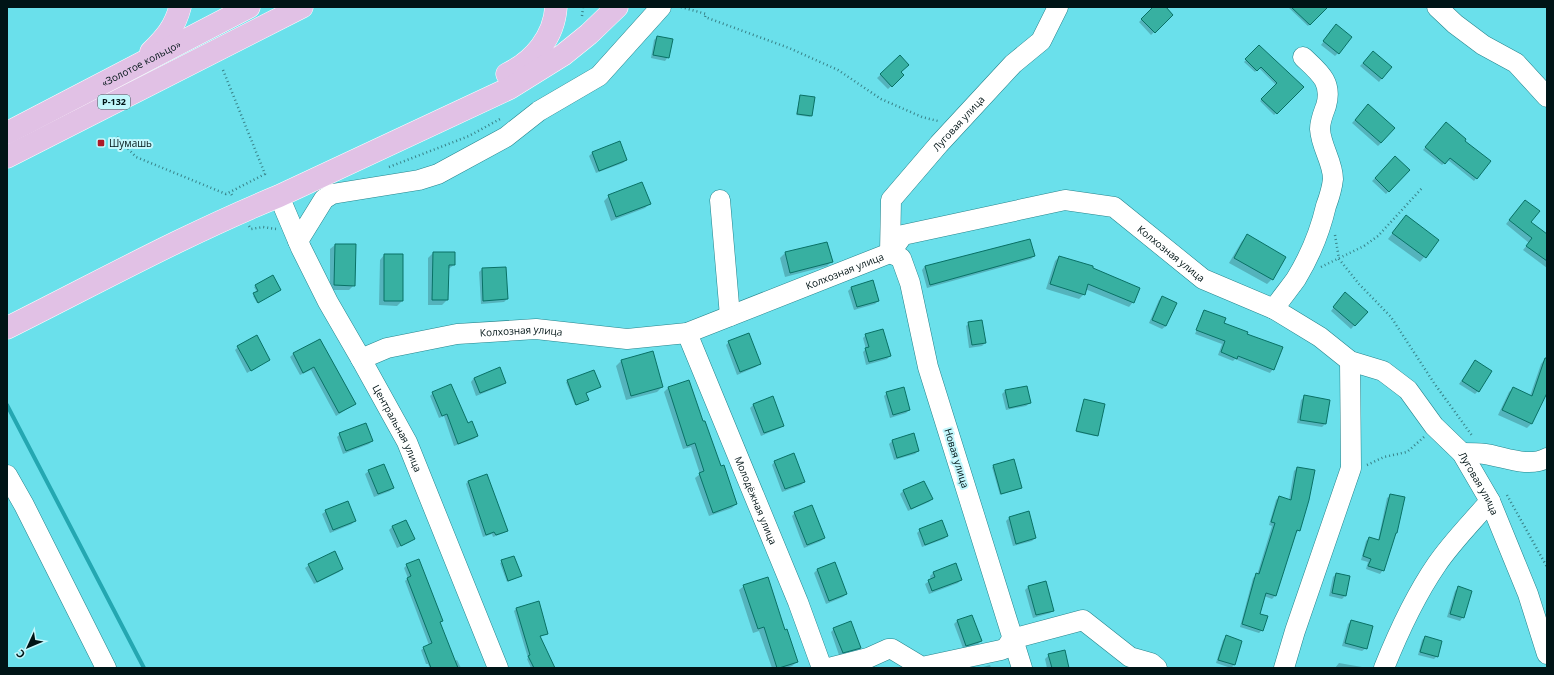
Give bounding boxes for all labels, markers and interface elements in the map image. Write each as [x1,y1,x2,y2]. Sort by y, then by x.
street label: «Золотое кольцо» [99,37,183,90]
street label: Луговая улица [929,92,987,154]
road number: Р-132 [98,95,130,109]
place label: Шумашь [109,136,152,150]
marker: Шумашь [96,138,106,148]
street label: Колхозная улица [1135,222,1208,285]
street label: Колхозная улица [803,249,886,293]
street label: Колхозная улица [479,322,563,340]
street label: Центральная улица [369,382,425,474]
street label: Новая улица [941,426,973,490]
street label: Луговая улица [1456,449,1502,517]
street label: Молодёжная улица [732,454,781,547]
north arrow [8,627,48,667]
text: С [13,647,28,662]

